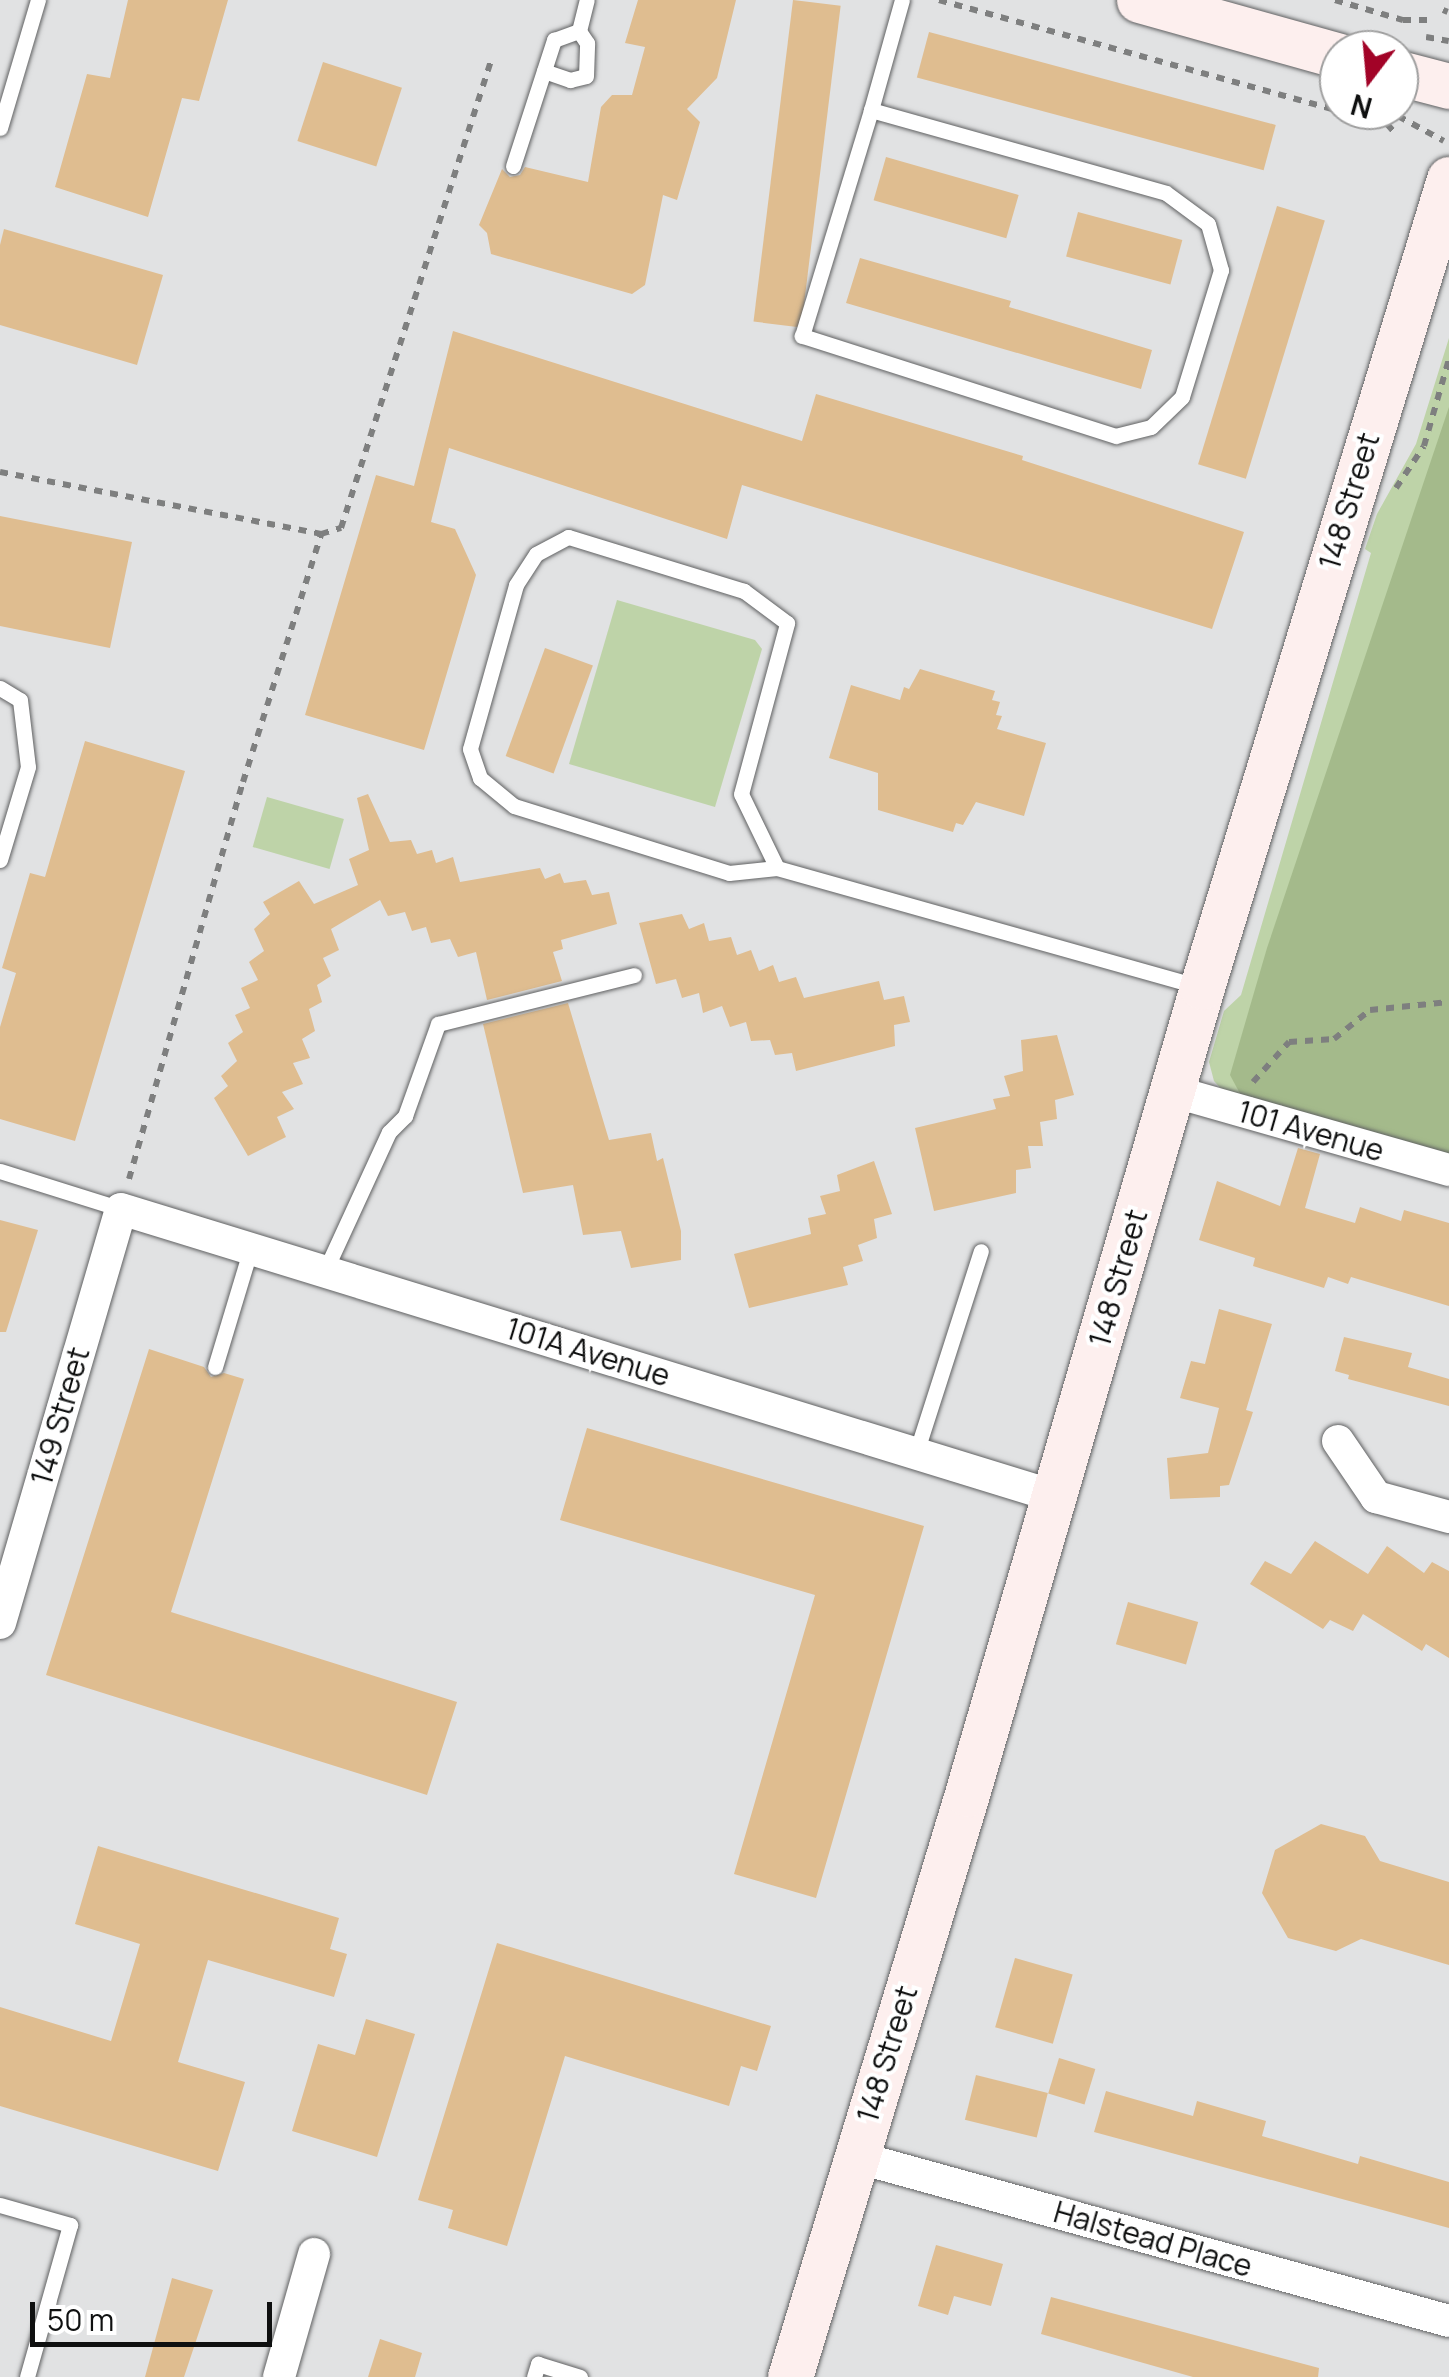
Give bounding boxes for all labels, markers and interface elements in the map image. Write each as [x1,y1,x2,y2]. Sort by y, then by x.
north arrow [1319,30,1419,130]
text: N [1346,86,1376,128]
street label: 148 Street [1311,428,1387,574]
street label: 101 Avenue [1234,1093,1388,1169]
street label: 148 Street [1081,1205,1155,1351]
street label: 101A Avenue [502,1310,674,1394]
street label: 149 Street [23,1343,97,1489]
street label: 148 Street [849,1981,925,2127]
street label: Halstead Place [1050,2194,1256,2284]
scale bar [35,2282,278,2344]
text: 50 m [47,2299,114,2340]

